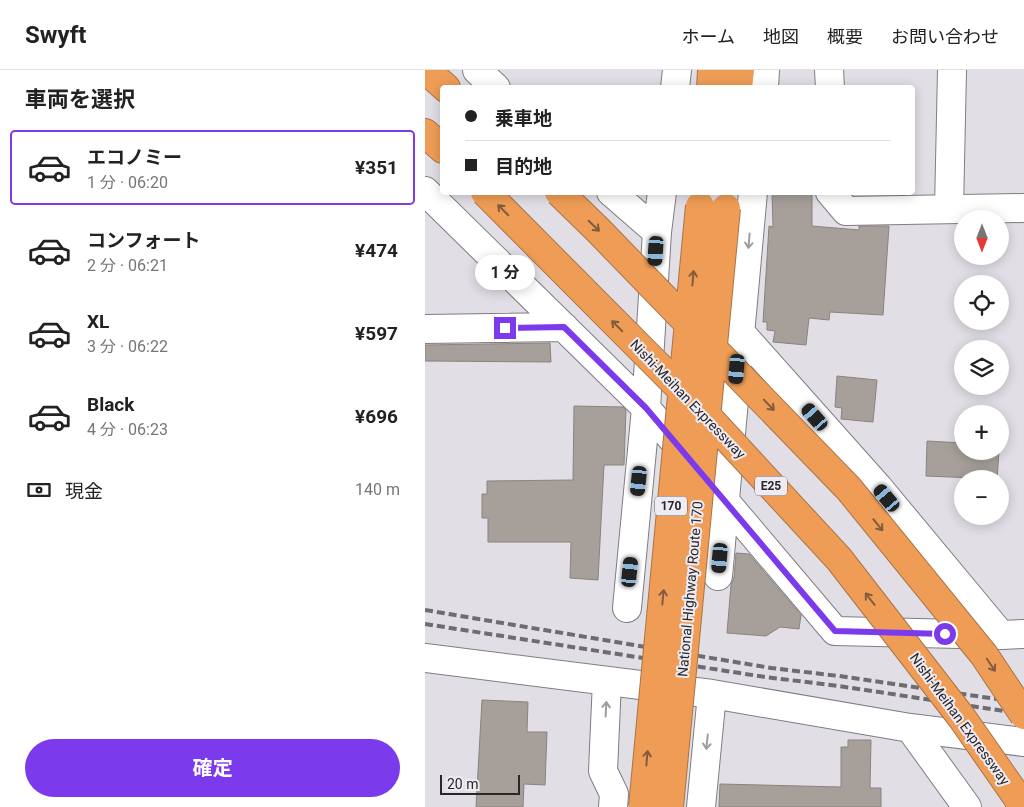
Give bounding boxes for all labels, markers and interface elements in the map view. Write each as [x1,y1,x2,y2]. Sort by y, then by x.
text: Swyft [25,21,86,49]
text: ホーム [682,26,735,47]
text: 地図 [763,26,799,47]
text: 概要 [827,26,863,47]
text: お問い合わせ [891,26,999,47]
text: 車両を選択 [25,87,135,112]
text: 乗車地 [495,107,552,130]
icon: car [27,145,72,190]
text: エコノミー [87,146,182,169]
text: 目的地 [495,155,552,178]
text: ¥351 [355,156,398,179]
text: 1 分 · 06:20 [87,173,168,192]
one-way arrow [497,204,509,216]
north arrow [954,210,1009,265]
map controls [954,210,1009,525]
one-way arrow [588,220,600,232]
icon: car [27,228,72,273]
text: コンフォート [87,229,200,252]
one-way arrow [744,233,754,249]
car [647,236,664,266]
text: ¥474 [355,239,398,262]
text: 2 分 · 06:21 [87,256,168,275]
callout: 1 分 [475,256,535,290]
text: 1 分 [490,263,520,282]
one-way arrow [688,270,698,286]
button: locate [954,275,1009,330]
text: XL [87,310,109,333]
icon: car [27,311,72,356]
route end [494,317,516,339]
one-way arrow [612,320,624,332]
text: ¥597 [355,322,398,345]
street label: Nishi-Meihan Expressway [627,336,749,462]
text: 3 分 · 06:22 [87,337,168,356]
button: layers [954,340,1009,395]
car [728,353,745,385]
text: Black [87,393,134,416]
icon: car [27,394,72,439]
one-way arrow [762,399,775,411]
car [799,401,830,433]
text: ¥696 [355,405,398,428]
button: + [954,405,1009,460]
text: 4 分 · 06:23 [87,420,168,439]
car [629,465,648,497]
button: − [954,470,1009,525]
icon: cash [25,476,53,504]
road number: E25 [755,476,787,496]
text: 現金 [65,480,103,503]
text: 140 m [355,480,400,499]
car [871,482,902,514]
road number: 170 [655,496,687,516]
street label: National Highway Route 170 [674,500,706,678]
one-way arrow [873,518,884,531]
car [711,542,728,574]
car [620,556,639,588]
one-way arrow [658,589,668,605]
one-way arrow [864,593,875,606]
route start [934,623,956,645]
street label: Nishi-Meihan Expressway [907,650,1013,788]
one-way arrow [986,658,996,672]
one-way arrow [601,701,611,717]
one-way arrow [702,734,712,750]
button: 確定 [25,739,400,797]
one-way arrow [643,751,652,767]
scale bar [440,772,520,795]
text: 20 m [447,776,479,792]

